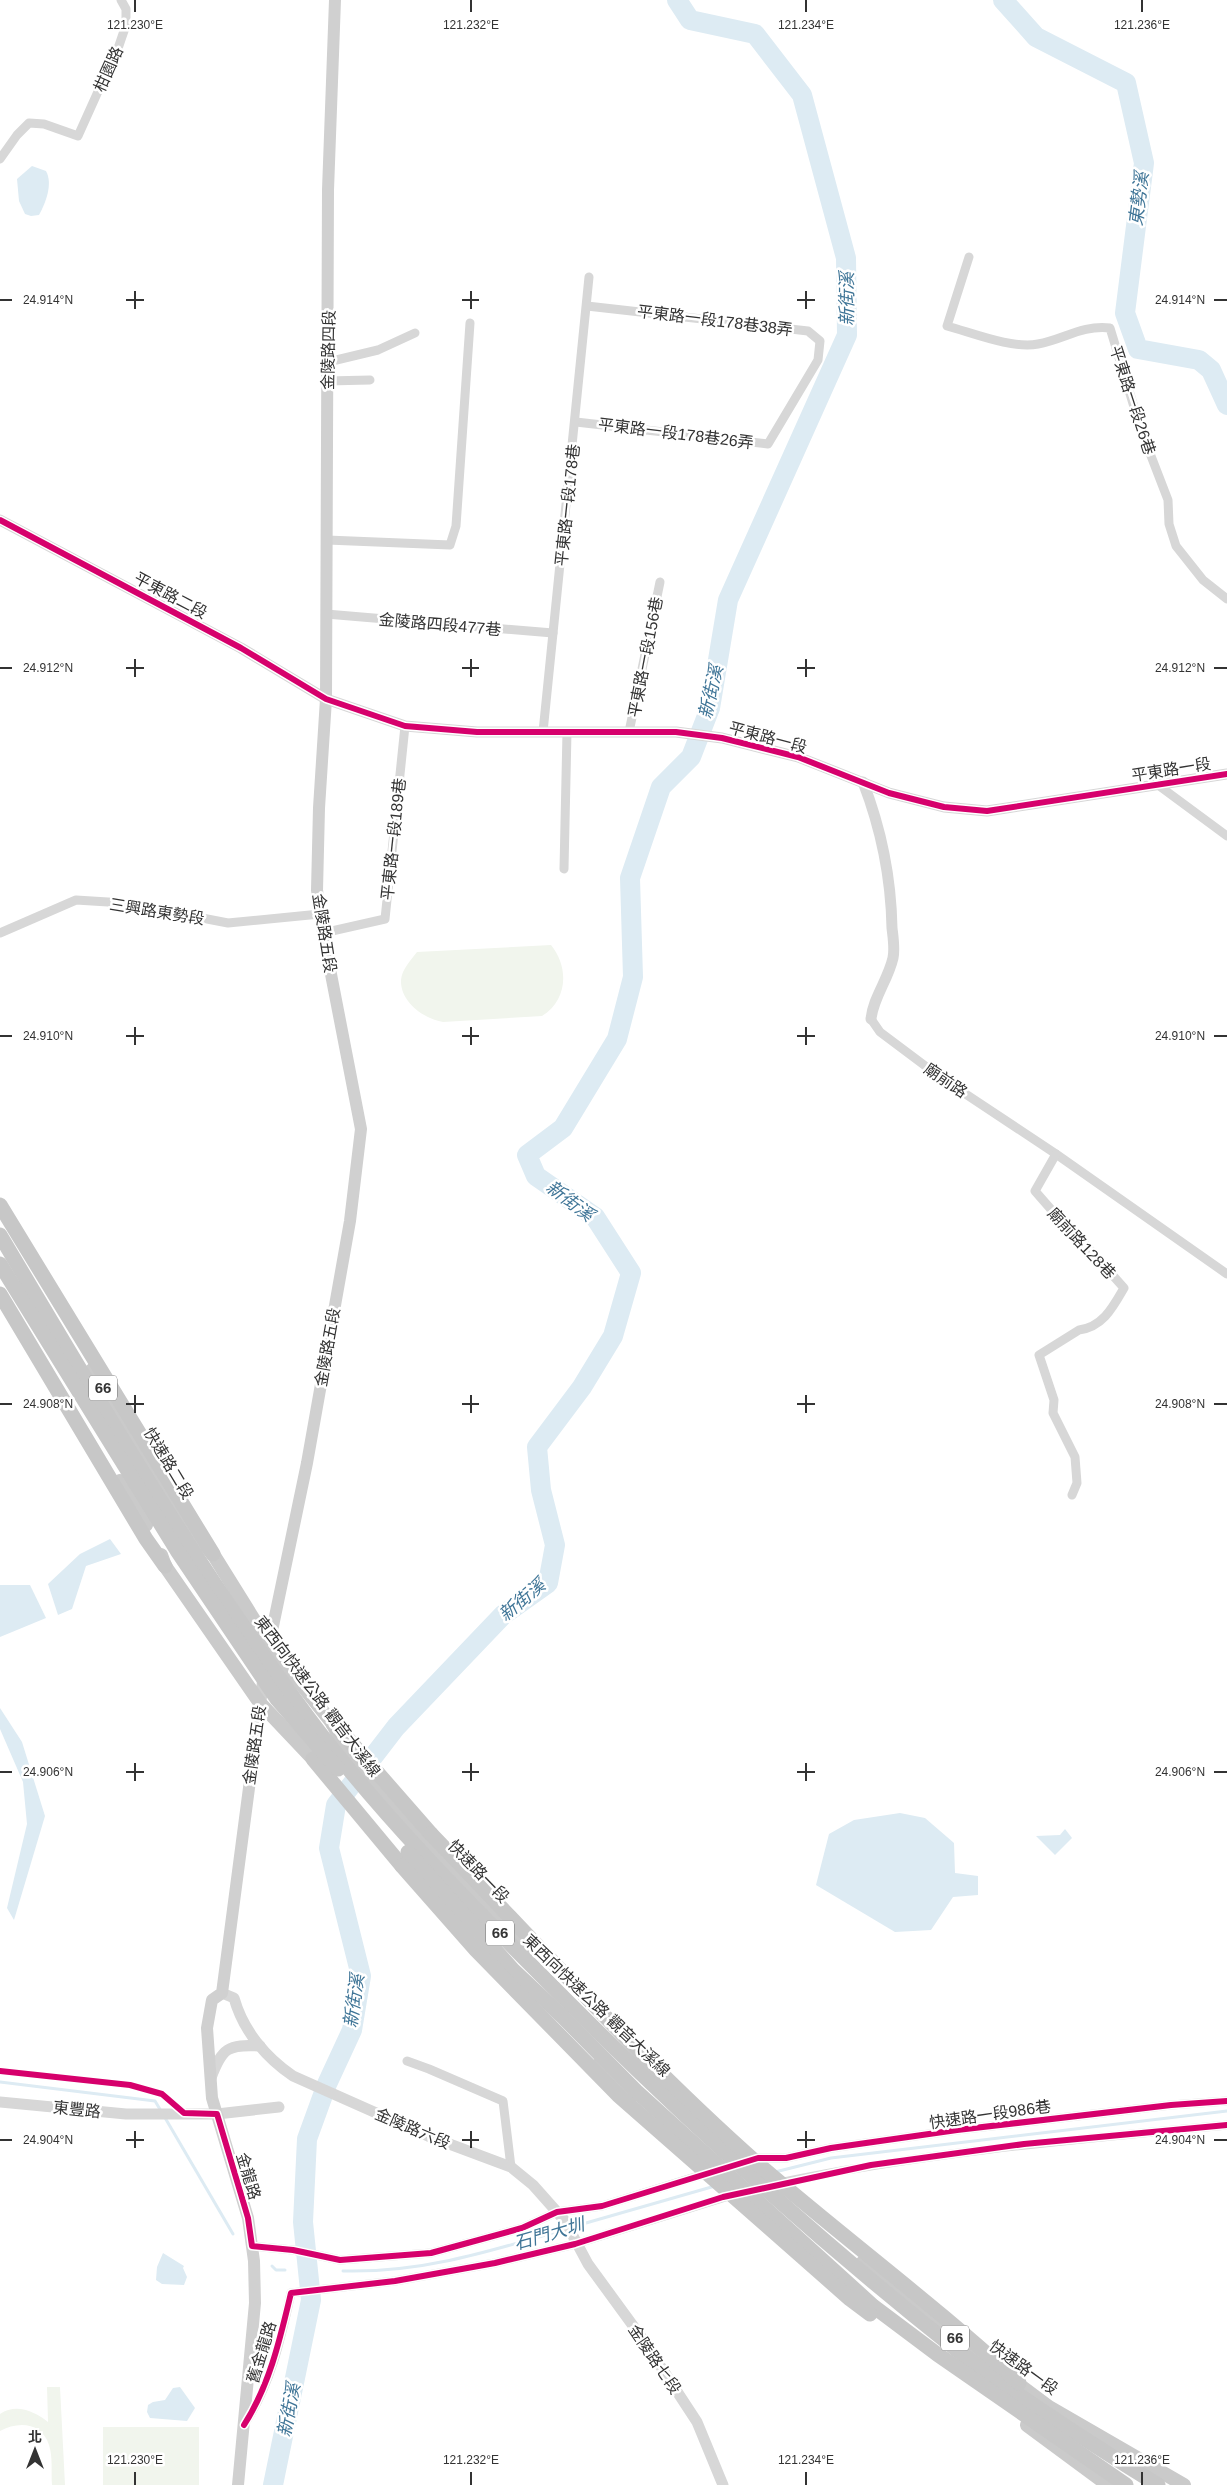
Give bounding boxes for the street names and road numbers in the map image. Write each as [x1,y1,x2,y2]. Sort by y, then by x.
street label: 柑園路 [91,44,126,95]
street label: 平東路一段178巷38弄 [636,303,794,338]
street label: 金陵路四段 [319,310,338,390]
street label: 平東路一段26巷 [1107,343,1158,457]
street label: 平東路一段178巷26弄 [597,416,755,451]
street label: 平東路一段178巷 [553,443,582,567]
street label: 平東路二段 [131,569,210,622]
street label: 平東路一段156巷 [625,595,666,719]
street label: 金陵路四段477巷 [378,611,502,638]
street label: 平東路一段 [727,719,809,756]
street label: 平東路一段 [1130,755,1212,784]
street label: 平東路一段189巷 [379,777,408,901]
street label: 金陵路五段 [310,892,339,974]
street label: 三興路東勢段 [108,896,206,927]
street label: 廟前路 [921,1060,970,1101]
street label: 廟前路128巷 [1044,1204,1119,1282]
street label: 金陵路五段 [312,1306,343,1388]
road number: 66 [89,1376,117,1400]
street label: 快速路二段 [141,1425,196,1502]
street label: 東西向快速公路 觀音大溪線 [252,1613,384,1780]
street label: 金陵路五段 [241,1704,268,1786]
street label: 快速路一段 [445,1837,513,1906]
road number: 66 [486,1920,514,1946]
street label: 東西向快速公路 觀音大溪線 [520,1931,673,2080]
street label: 快速路一段986巷 [928,2098,1052,2131]
street label: 東豐路 [52,2099,102,2120]
street label: 金陵路六段 [373,2105,453,2152]
street label: 金龍路 [233,2151,264,2202]
street label: 舊金龍路 [244,2319,279,2385]
street label: 金陵路七段 [625,2321,684,2397]
road number: 66 [941,2326,969,2350]
street label: 快速路一段 [986,2337,1061,2398]

